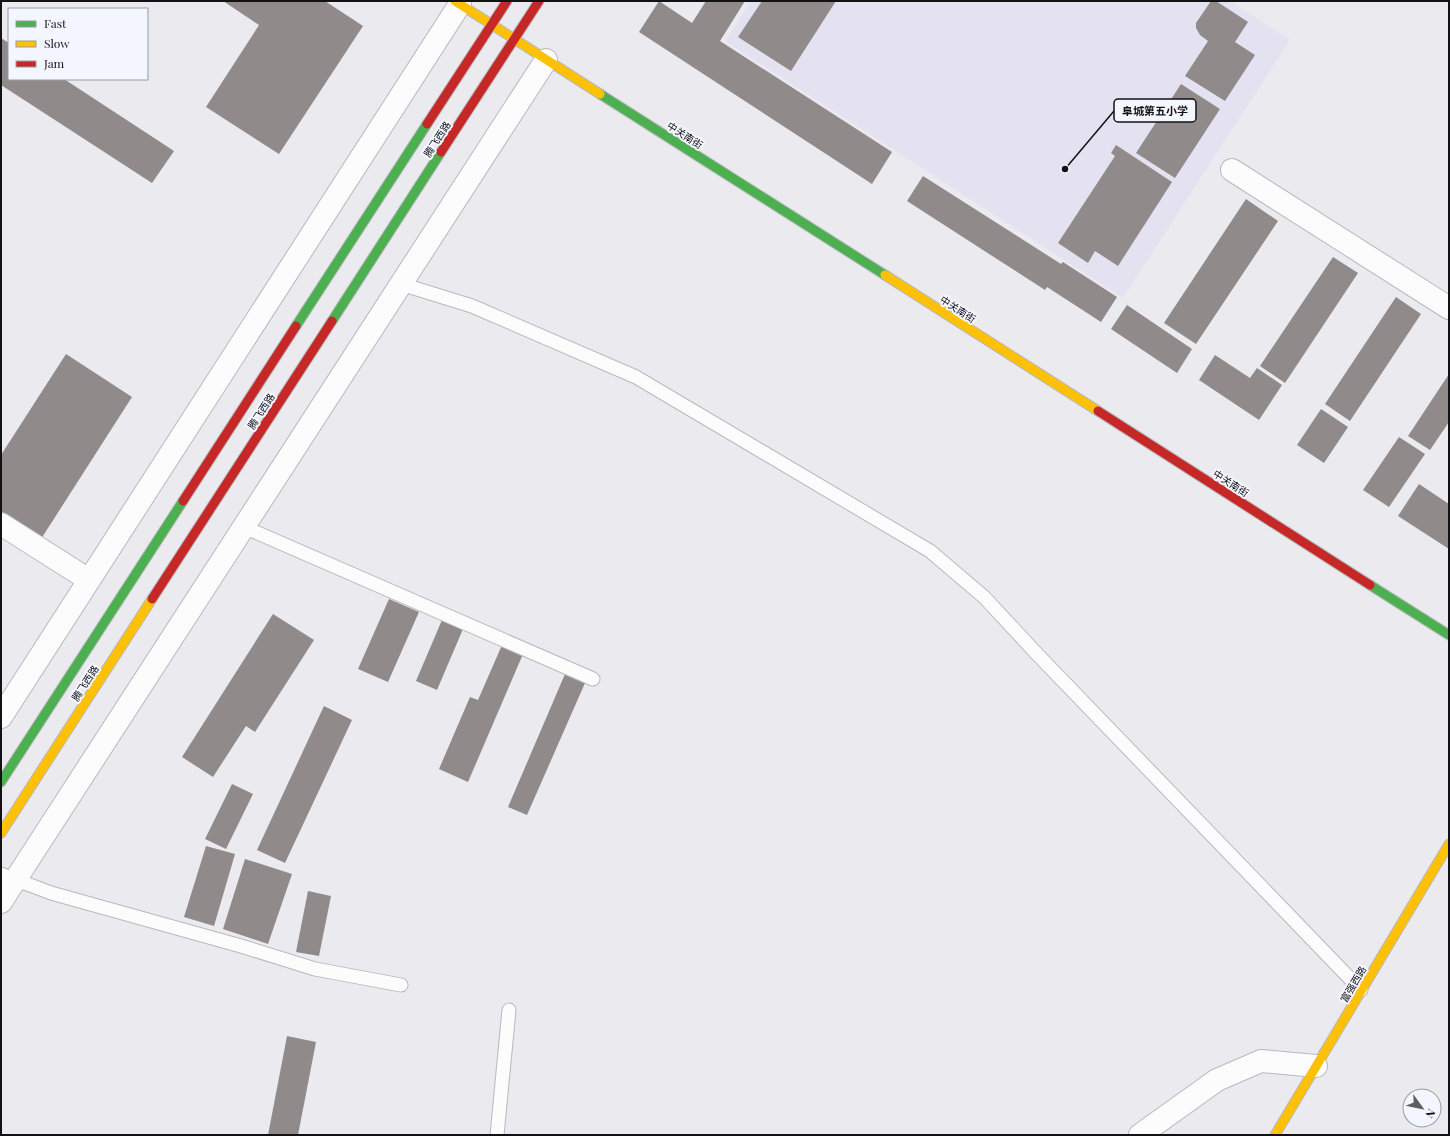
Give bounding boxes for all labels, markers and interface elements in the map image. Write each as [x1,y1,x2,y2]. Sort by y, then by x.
legend [8,8,148,80]
text: Fast [44,15,67,31]
text: Slow [44,35,70,51]
text: Jam [43,55,65,71]
callout: 阜城第五小学 [1114,99,1196,122]
text: 阜城第五小学 [1122,103,1188,118]
street label: 腾飞西路 [420,118,454,160]
street label: 中关南街 [664,118,706,152]
street label: 中关南街 [937,292,979,326]
street label: 腾飞西路 [244,390,278,432]
street label: 中关南街 [1210,466,1252,500]
street label: 腾飞西路 [68,662,102,704]
street label: 富强西路 [1337,963,1369,1005]
north arrow [1402,1088,1442,1128]
text: N [1422,1106,1439,1121]

